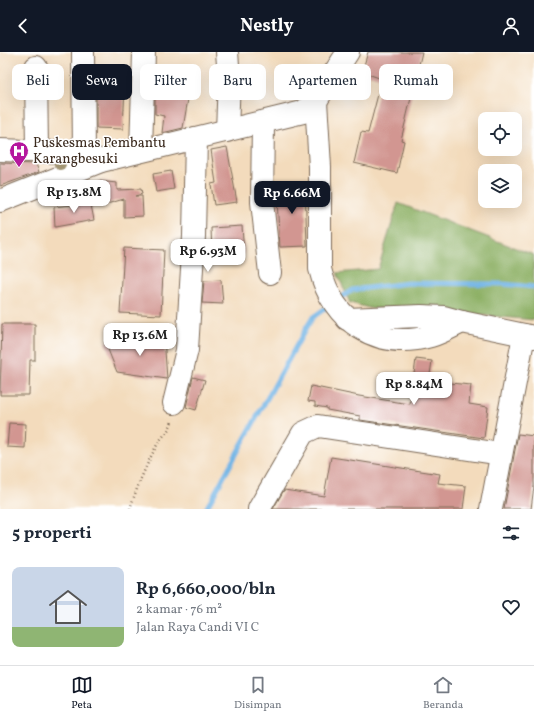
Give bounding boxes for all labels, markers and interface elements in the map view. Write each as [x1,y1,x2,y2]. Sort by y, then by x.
text: Nestly [240,14,294,39]
icon: back [12,15,34,37]
icon: person [500,15,522,37]
chip: Beli [12,64,64,100]
chip: Sewa [72,64,132,100]
chip: Filter [140,64,201,100]
chip: Baru [209,64,266,100]
chip: Apartemen [274,64,371,100]
chip: Rumah [379,64,453,100]
map controls [478,112,522,208]
button: locate [478,112,522,156]
place label: Puskesmas Pembantu Karangbesuki [33,134,166,169]
hospital icon: Puskesmas Pembantu Karangbesuki [8,140,30,168]
button: layers [478,164,522,208]
pin: Rp 13.8M [33,180,115,214]
pin: Rp 6.66M [251,181,333,215]
text: Rp 13.8M [46,184,102,202]
text: Rp 6.66M [263,185,321,203]
pin: Rp 6.93M [167,239,249,273]
text: Rp 6.93M [180,243,237,261]
pin: Rp 13.6M [99,323,181,357]
text: Rp 13.6M [112,327,168,345]
pin: Rp 8.84M [373,372,455,406]
text: Rp 8.84M [385,376,443,394]
text: 5 properti [12,522,92,545]
icon: filters [500,522,522,544]
text: Rp 6,660,000/bln [136,578,276,601]
icon: home [44,583,92,631]
icon: heart [500,596,522,618]
text: 2 kamar · 76 m² [136,601,222,619]
text: Jalan Raya Candi VI C [136,619,259,637]
tab: Peta [71,674,93,713]
tab: Disimpan [234,674,282,713]
tab: Beranda [423,674,463,713]

